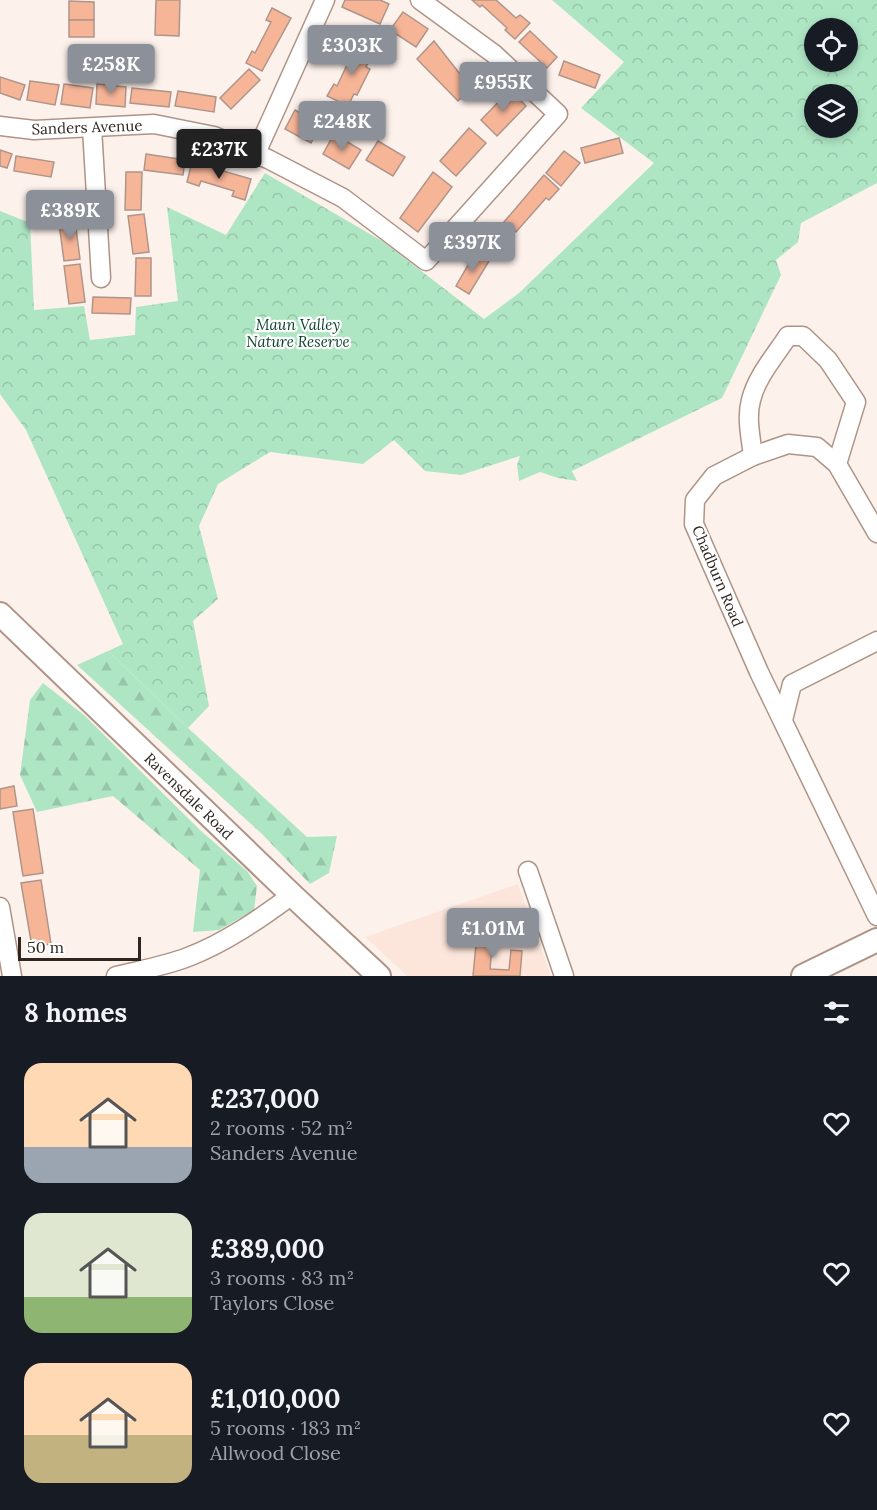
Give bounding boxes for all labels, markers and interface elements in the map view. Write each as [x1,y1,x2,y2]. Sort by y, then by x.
map controls [804,18,858,138]
button: locate [804,18,858,72]
pin: £303K [310,25,394,76]
text: £303K [322,32,382,57]
pin: £258K [69,44,153,95]
text: £258K [82,51,140,76]
pin: £955K [461,62,545,113]
text: £955K [474,69,532,94]
button: layers [804,84,858,138]
pin: £248K [300,101,384,152]
text: £248K [313,108,371,133]
street label: Sanders Avenue [31,116,143,138]
pin: £237K [177,129,261,180]
text: £237K [191,136,247,161]
pin: £389K [28,190,112,241]
text: £389K [40,197,100,222]
pin: £397K [430,222,514,273]
text: £397K [443,229,501,254]
park label: Maun Valley Nature Reserve [246,315,350,351]
street label: Chadburn Road [688,522,748,630]
street label: Ravensdale Road [141,749,237,843]
pin: £1.01M [444,908,542,959]
text: £1.01M [461,915,525,940]
scale bar [18,934,141,962]
text: 50 m [27,937,64,957]
text: 8 homes [24,996,127,1029]
icon: filters [820,996,853,1029]
text: £237,000 [210,1082,320,1115]
icon: home [72,1087,144,1159]
icon: heart [820,1107,853,1140]
text: 2 rooms · 52 m² [210,1115,353,1140]
text: Sanders Avenue [210,1140,358,1165]
text: £389,000 [210,1232,325,1265]
icon: home [72,1237,144,1309]
icon: heart [820,1257,853,1290]
text: 3 rooms · 83 m² [210,1265,354,1290]
text: Taylors Close [210,1290,334,1315]
text: £1,010,000 [210,1382,340,1415]
icon: home [72,1387,144,1459]
icon: heart [820,1407,853,1440]
text: 5 rooms · 183 m² [210,1415,361,1440]
text: Allwood Close [210,1440,341,1465]

